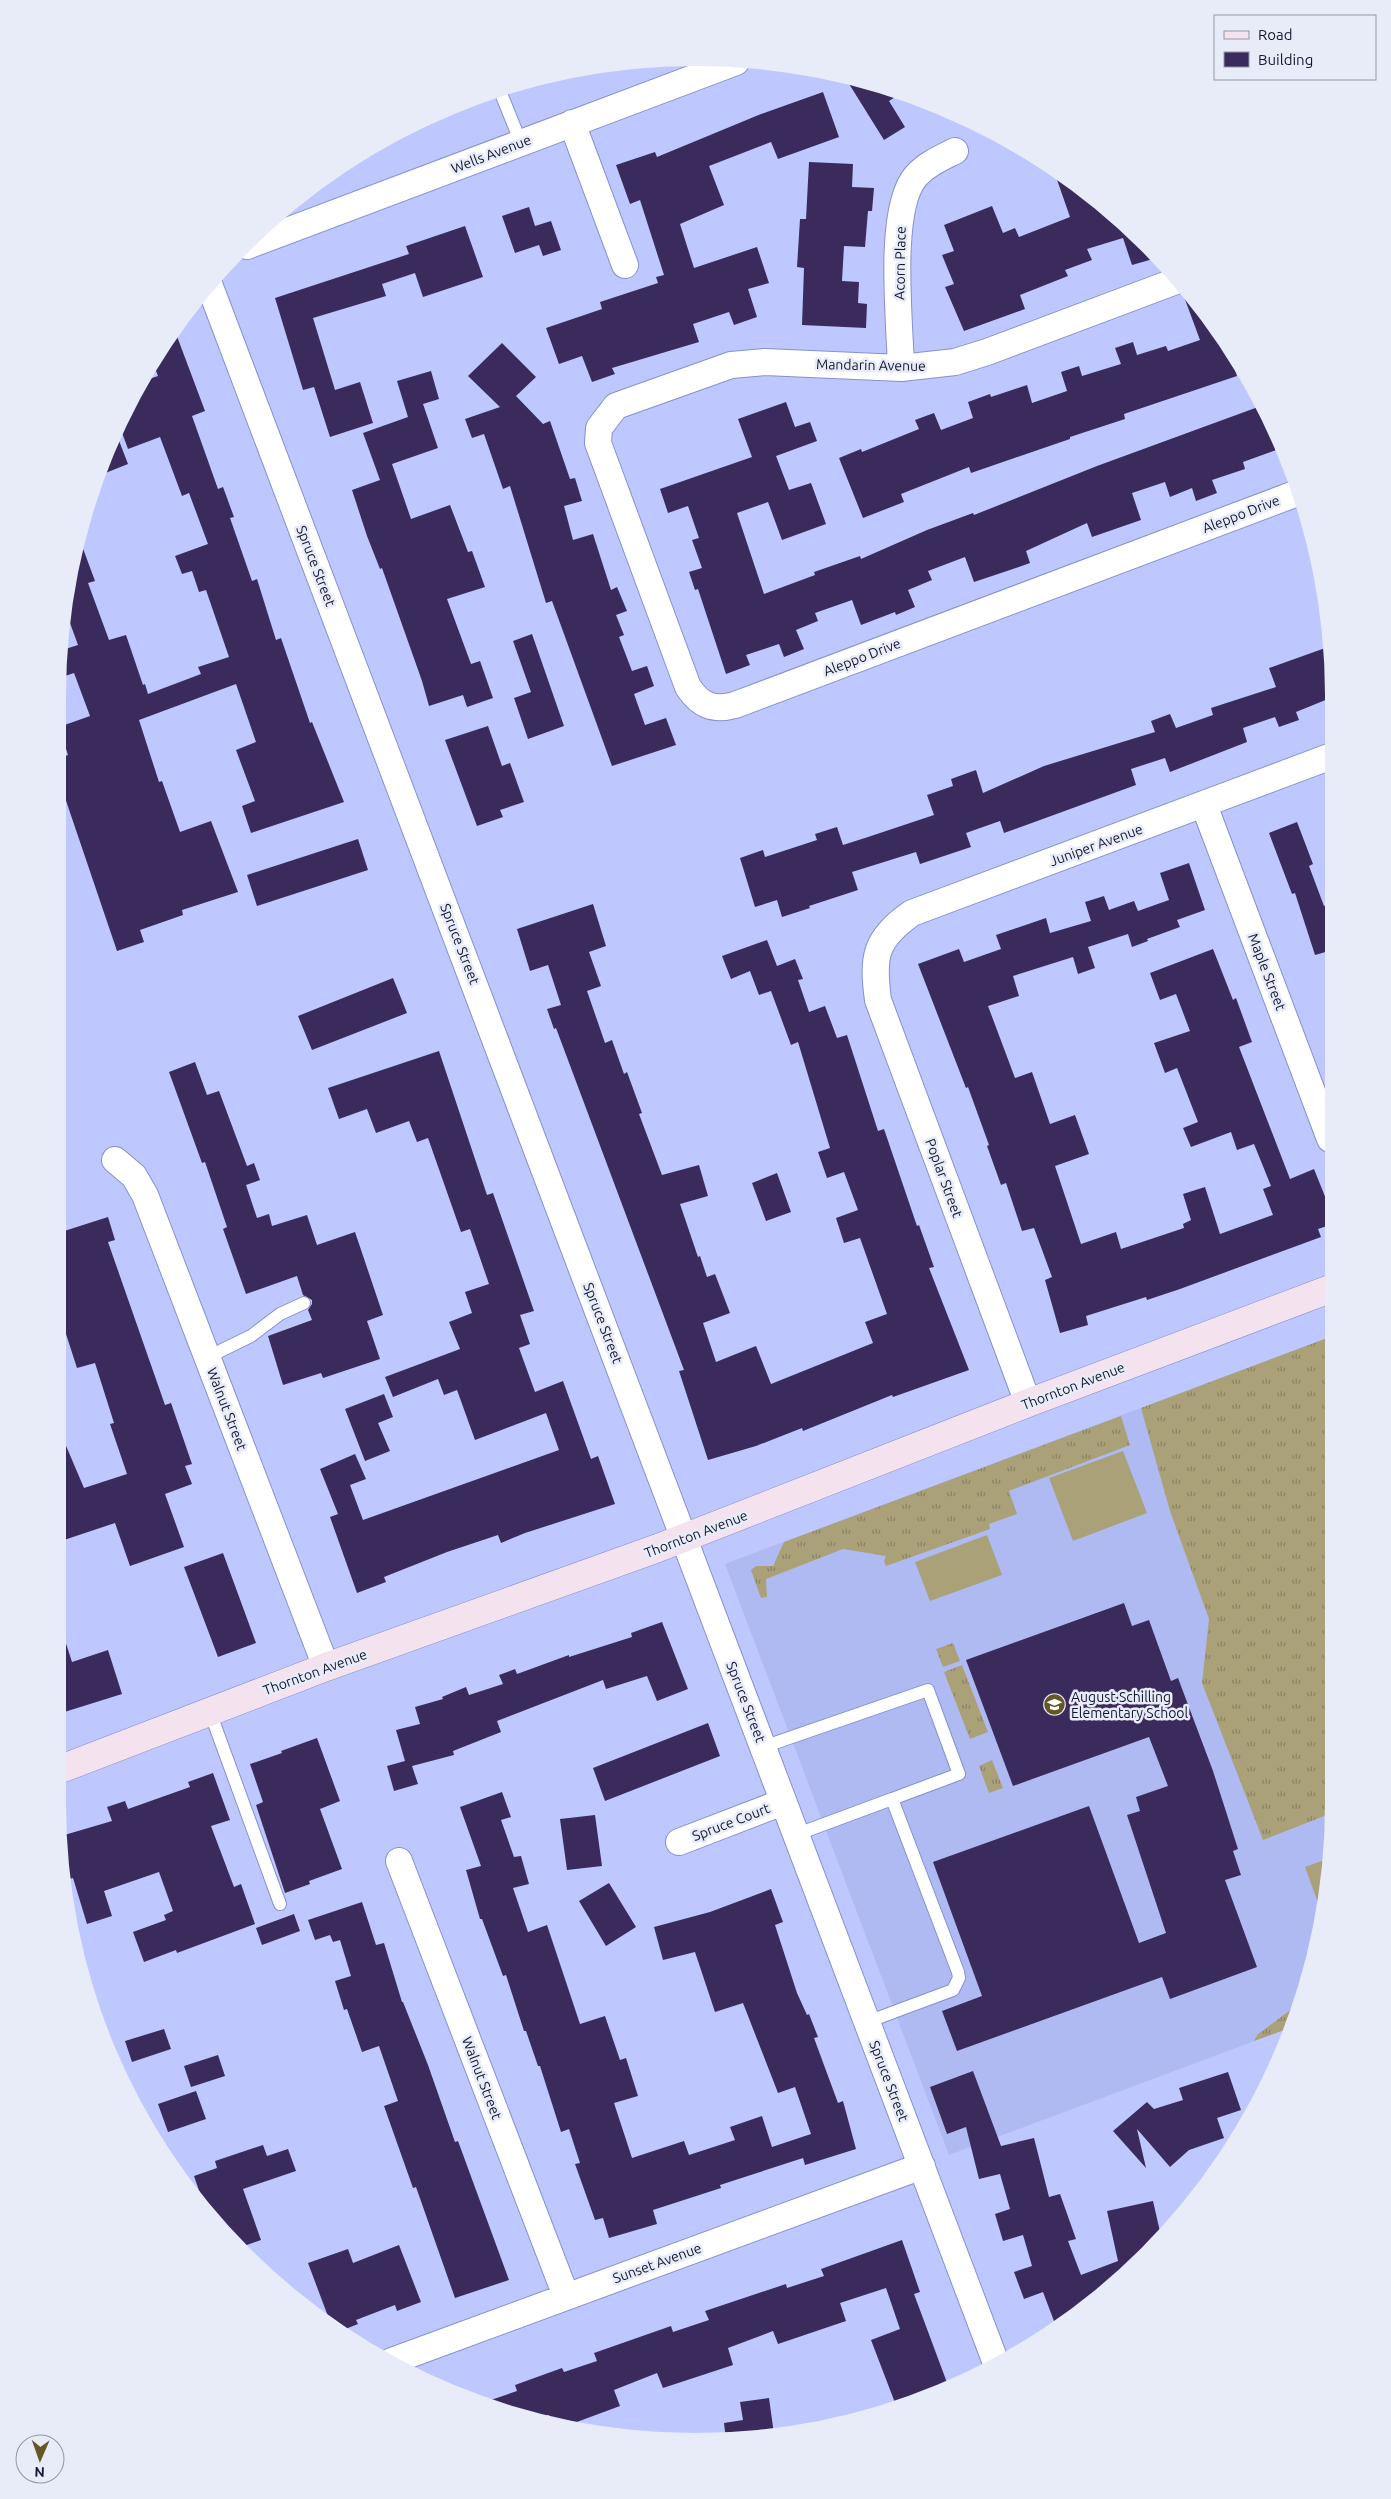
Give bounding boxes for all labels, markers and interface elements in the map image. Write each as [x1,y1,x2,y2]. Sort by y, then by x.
legend [1214,15,1376,80]
text: Road [1258,26,1293,43]
text: Building [1258,51,1313,68]
street label: Wells Avenue [449,131,533,177]
street label: Acorn Place [891,226,909,300]
street label: Mandarin Avenue [816,356,926,374]
street label: Aleppo Drive [1200,492,1282,536]
street label: Spruce Street [293,523,339,609]
street label: Aleppo Drive [821,635,903,679]
street label: Juniper Avenue [1047,821,1145,869]
street label: Spruce Street [437,901,483,987]
street label: Maple Street [1245,931,1289,1013]
street label: Poplar Street [922,1136,966,1220]
street label: Spruce Street [580,1280,626,1366]
street label: Thornton Avenue [1019,1359,1127,1413]
street label: Walnut Street [204,1365,250,1453]
street label: Thornton Avenue [642,1507,750,1561]
street label: Thornton Avenue [261,1646,369,1698]
street label: Spruce Street [723,1659,769,1745]
place label: August Schilling Elementary School [1071,1689,1189,1721]
school or university icon: August Schilling Elementary School [1043,1693,1067,1717]
street label: Spruce Court [690,1800,773,1844]
street label: Walnut Street [459,2034,505,2122]
street label: Spruce Street [866,2038,912,2124]
street label: Sunset Avenue [611,2240,703,2286]
north arrow [15,2434,65,2484]
text: N [34,2464,45,2480]

